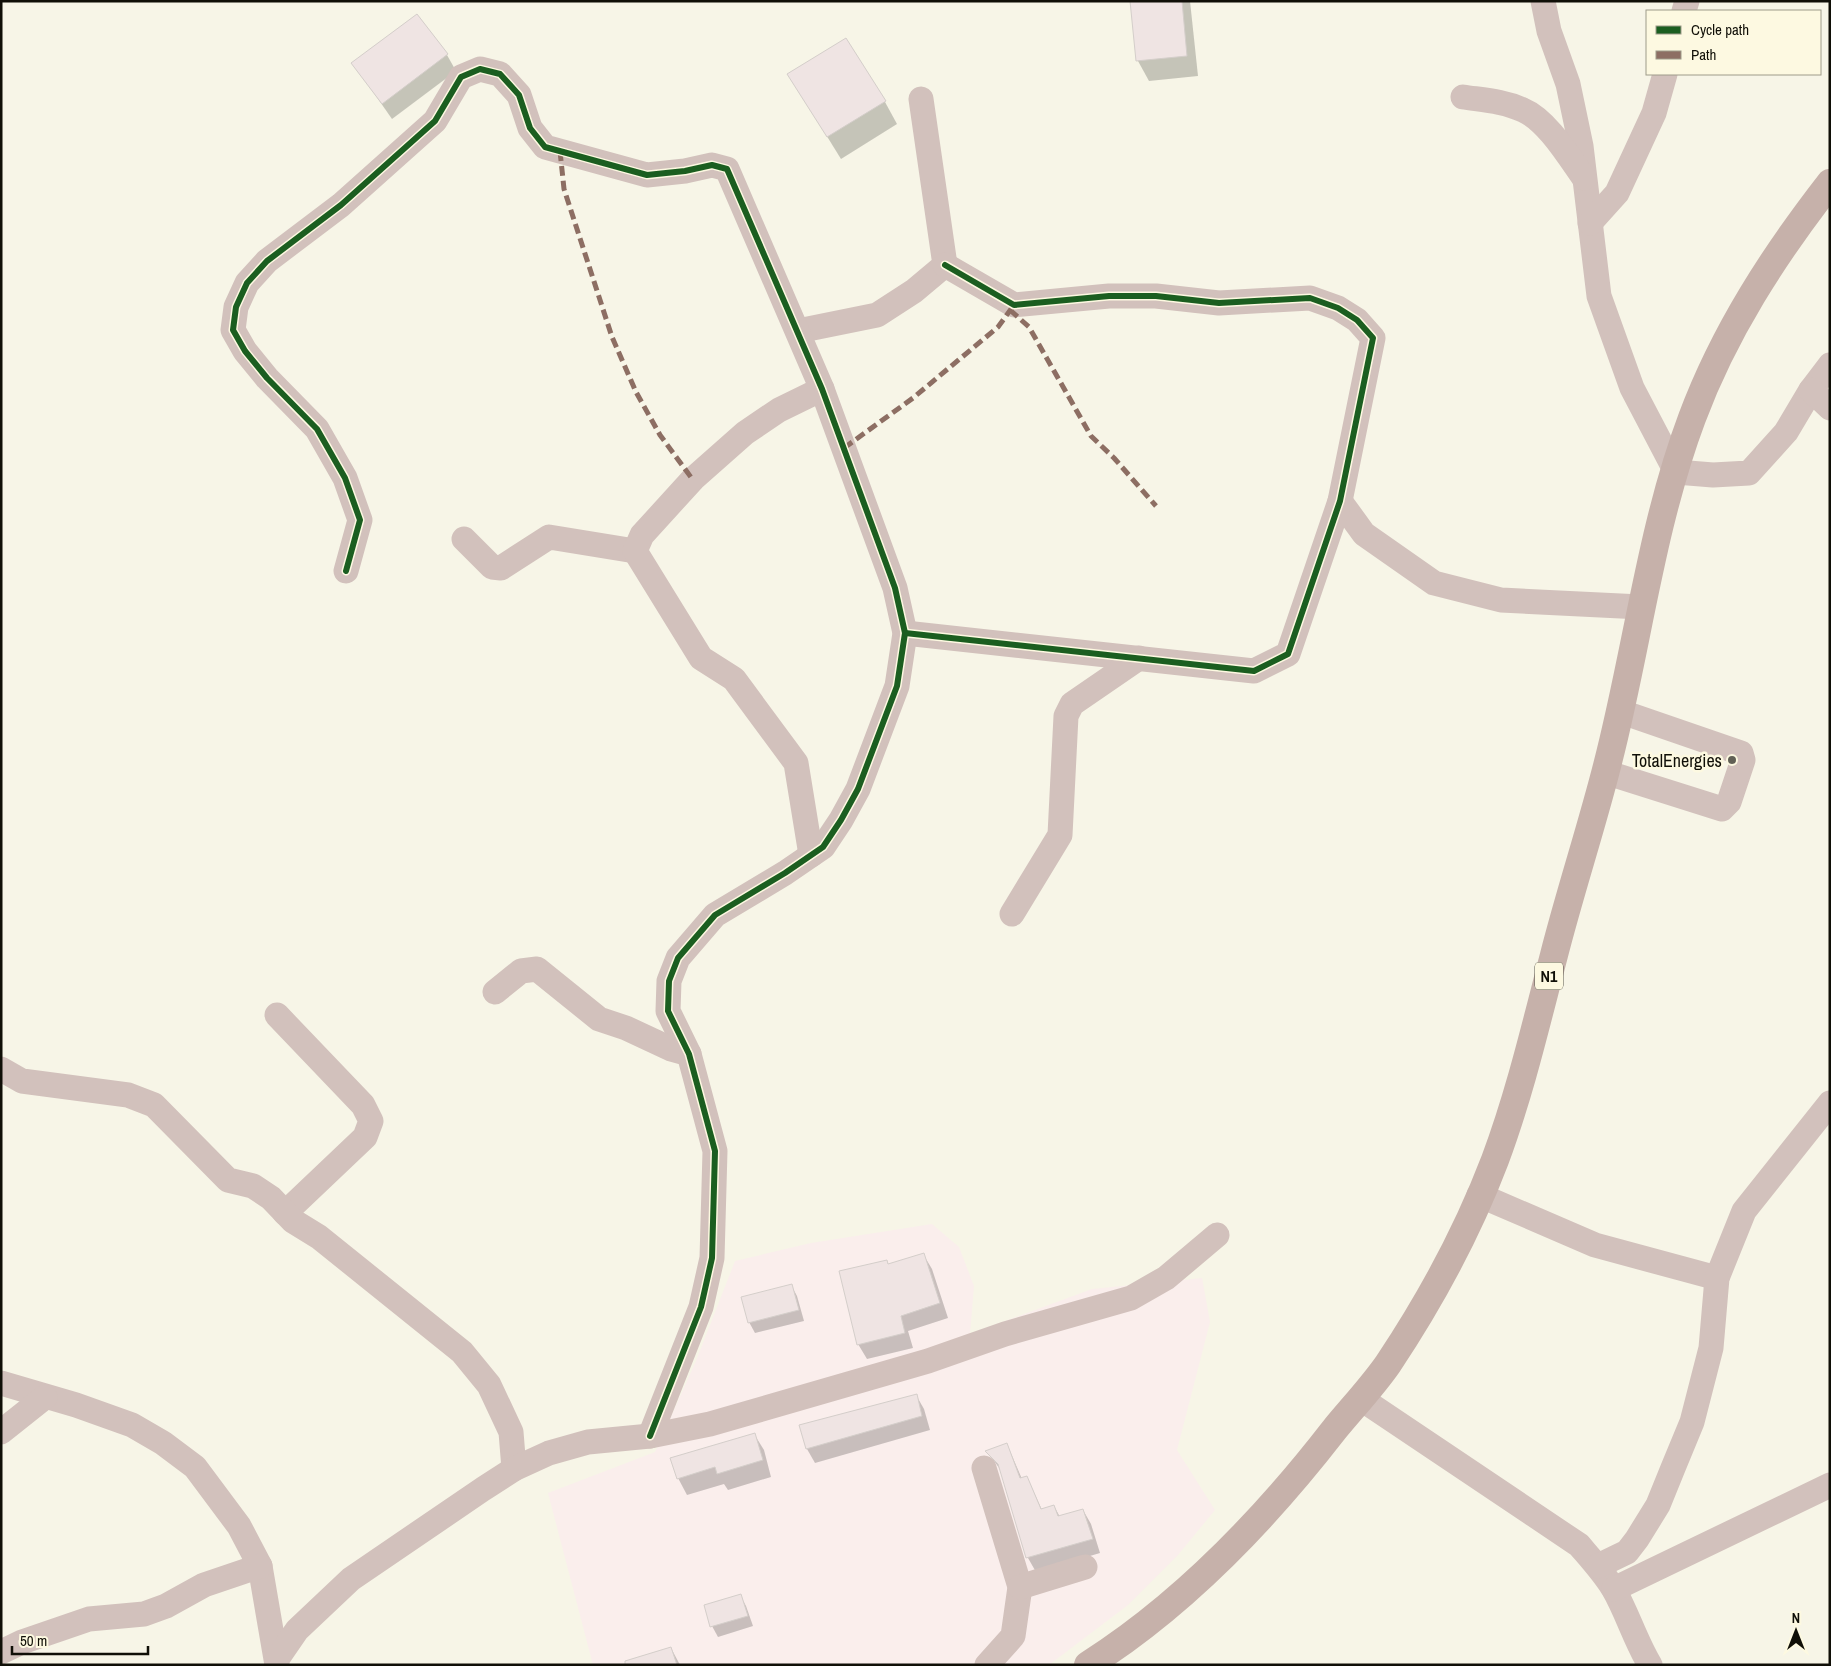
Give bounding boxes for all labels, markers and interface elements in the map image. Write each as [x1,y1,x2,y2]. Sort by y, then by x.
legend [1646,10,1821,75]
text: Cycle path [1691,19,1749,40]
text: Path [1691,44,1716,65]
place label: TotalEnergies [1632,748,1722,773]
marker: TotalEnergies [1726,754,1738,766]
road number: N1 [1535,962,1563,989]
north arrow [1771,1606,1821,1656]
text: N [1792,1609,1800,1627]
scale bar [12,1624,149,1656]
text: 50 m [20,1630,47,1651]

